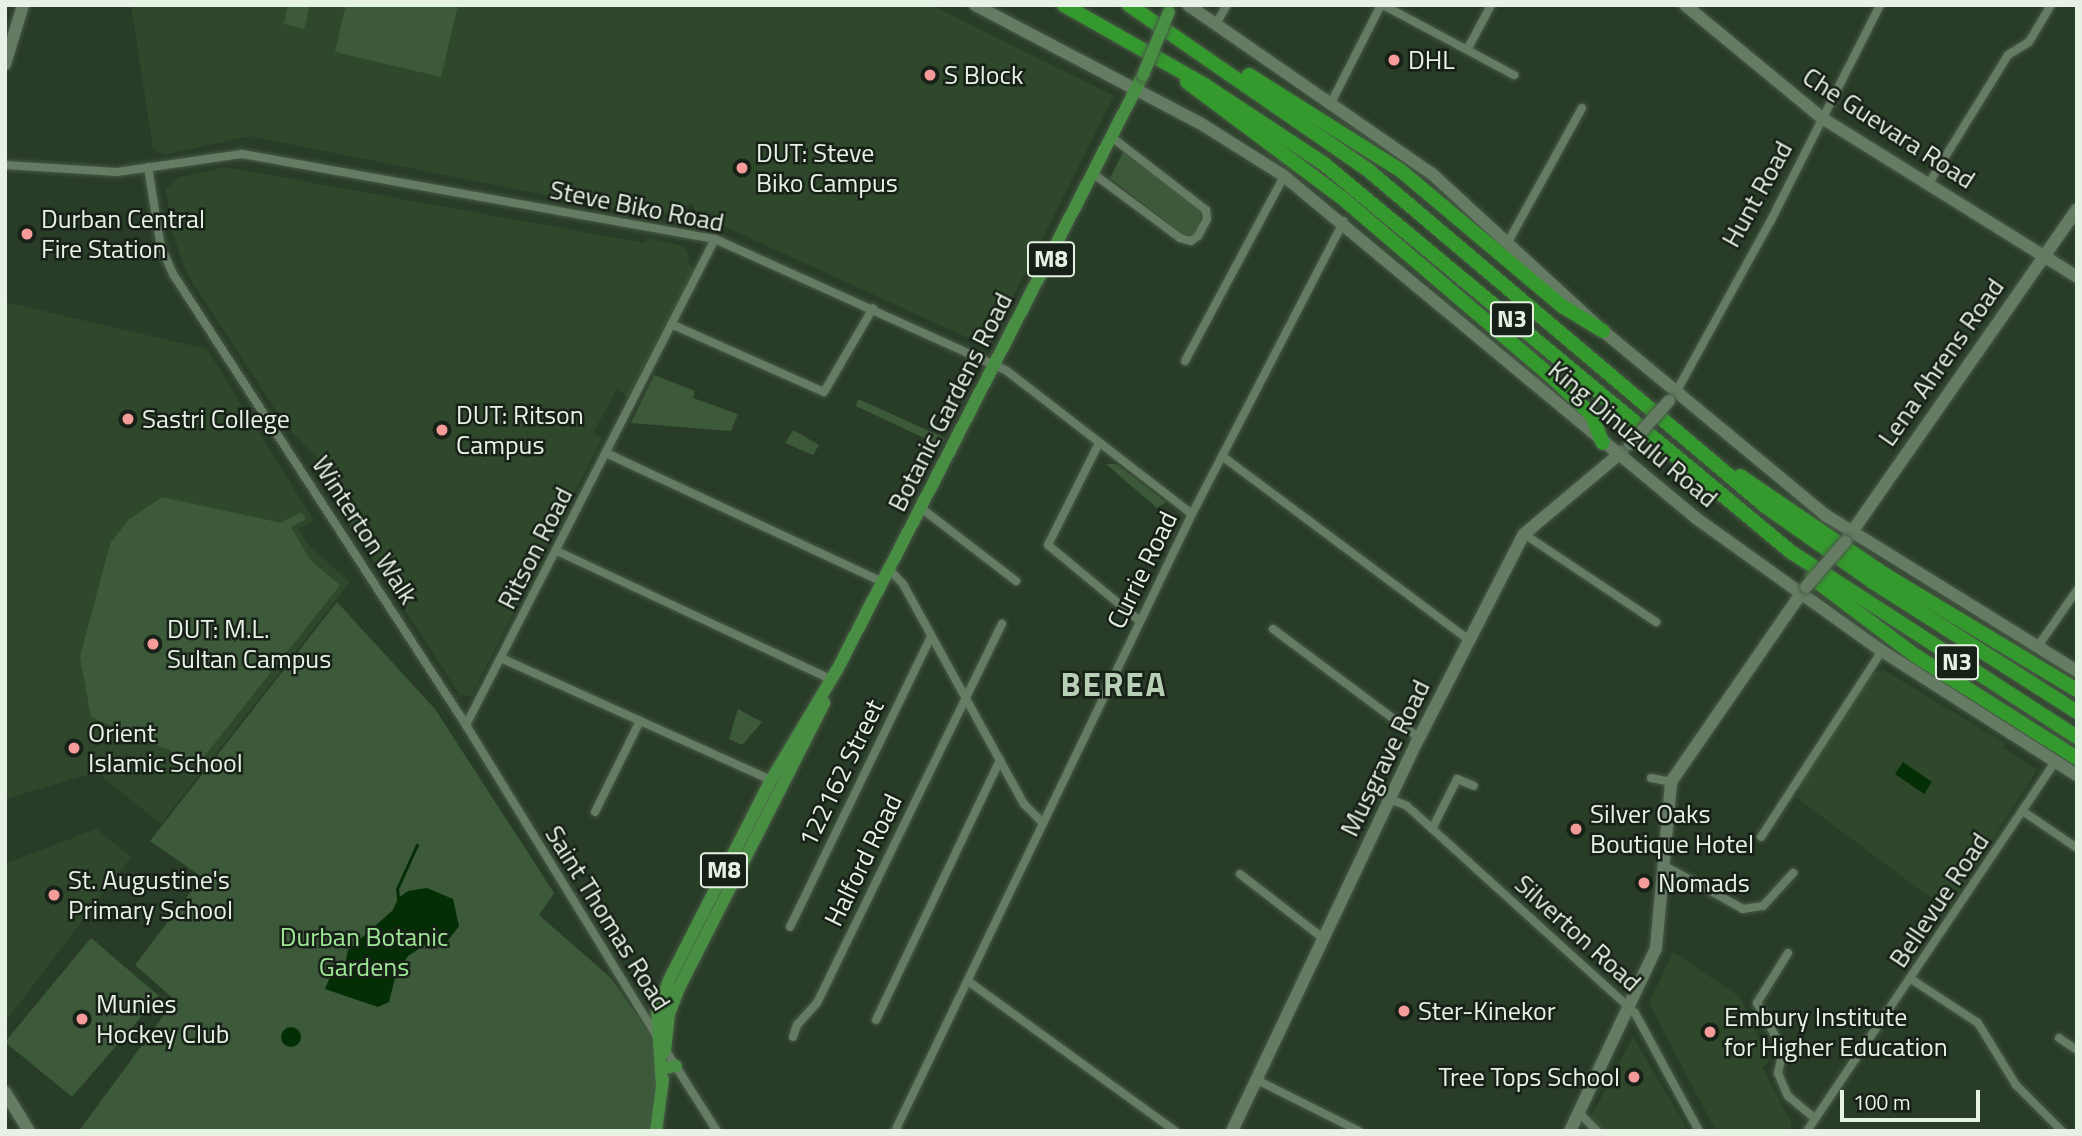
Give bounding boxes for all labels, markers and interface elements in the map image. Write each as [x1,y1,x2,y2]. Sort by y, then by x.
place label: DHL [1408,44,1455,76]
marker: DHL [1386,52,1402,68]
place label: S Block [944,59,1023,91]
street label: Che Guevara Road [1797,61,1981,195]
marker: S Block [922,67,938,83]
street label: Hunt Road [1715,136,1799,252]
place label: DUT: Steve Biko Campus [756,137,898,198]
marker: DUT: Steve Biko Campus [734,160,750,176]
street label: Steve Biko Road [547,174,727,238]
place label: Durban Central Fire Station [41,203,205,264]
marker: Durban Central Fire Station [19,226,35,242]
road number: M8 [1026,238,1076,280]
street label: Lena Ahrens Road [1872,272,2010,452]
street label: Botanic Gardens Road [881,287,1019,517]
road number: N3 [1489,298,1535,340]
street label: King Dinuzulu Road [1542,354,1724,514]
place label: DUT: Ritson Campus [456,399,584,460]
place label: Sastri College [142,403,290,435]
marker: Sastri College [120,411,136,427]
marker: DUT: Ritson Campus [434,422,450,438]
street label: Winterton Walk [305,450,425,610]
street label: Ritson Road [491,482,579,614]
street label: Currie Road [1100,506,1184,634]
place label: DUT: M.L. Sultan Campus [167,613,331,674]
marker: DUT: M.L. Sultan Campus [145,636,161,652]
road number: N3 [1934,642,1980,682]
district label: BEREA [1061,665,1167,705]
street label: Musgrave Road [1334,675,1436,841]
street label: 122162 Street [792,694,890,852]
place label: Orient Islamic School [88,717,243,778]
marker: Orient Islamic School [66,740,82,756]
street label: Halford Road [818,789,908,931]
place label: Silver Oaks Boutique Hotel [1590,798,1754,860]
street label: Saint Thomas Road [539,820,677,1016]
marker: Silver Oaks Boutique Hotel [1568,821,1584,837]
street label: Bellevue Road [1883,827,1995,973]
road number: M8 [700,850,748,890]
place label: St. Augustine's Primary School [68,864,233,926]
place label: Nomads [1658,867,1750,899]
street label: Silverton Road [1508,868,1648,998]
marker: Nomads [1636,875,1652,891]
marker: St. Augustine's Primary School [46,887,62,903]
park label: Durban Botanic Gardens [280,921,448,982]
place label: Munies Hockey Club [96,988,229,1050]
place label: Ster-Kinekor [1418,995,1556,1027]
place label: Embury Institute for Higher Education [1724,1001,1948,1062]
marker: Ster-Kinekor [1396,1003,1412,1019]
marker: Munies Hockey Club [74,1011,90,1027]
marker: Embury Institute for Higher Education [1702,1024,1718,1040]
place label: Tree Tops School [1438,1061,1620,1093]
marker: Tree Tops School [1626,1069,1642,1085]
scale bar [1844,1076,1984,1120]
text: 100 m [1853,1086,1910,1118]

